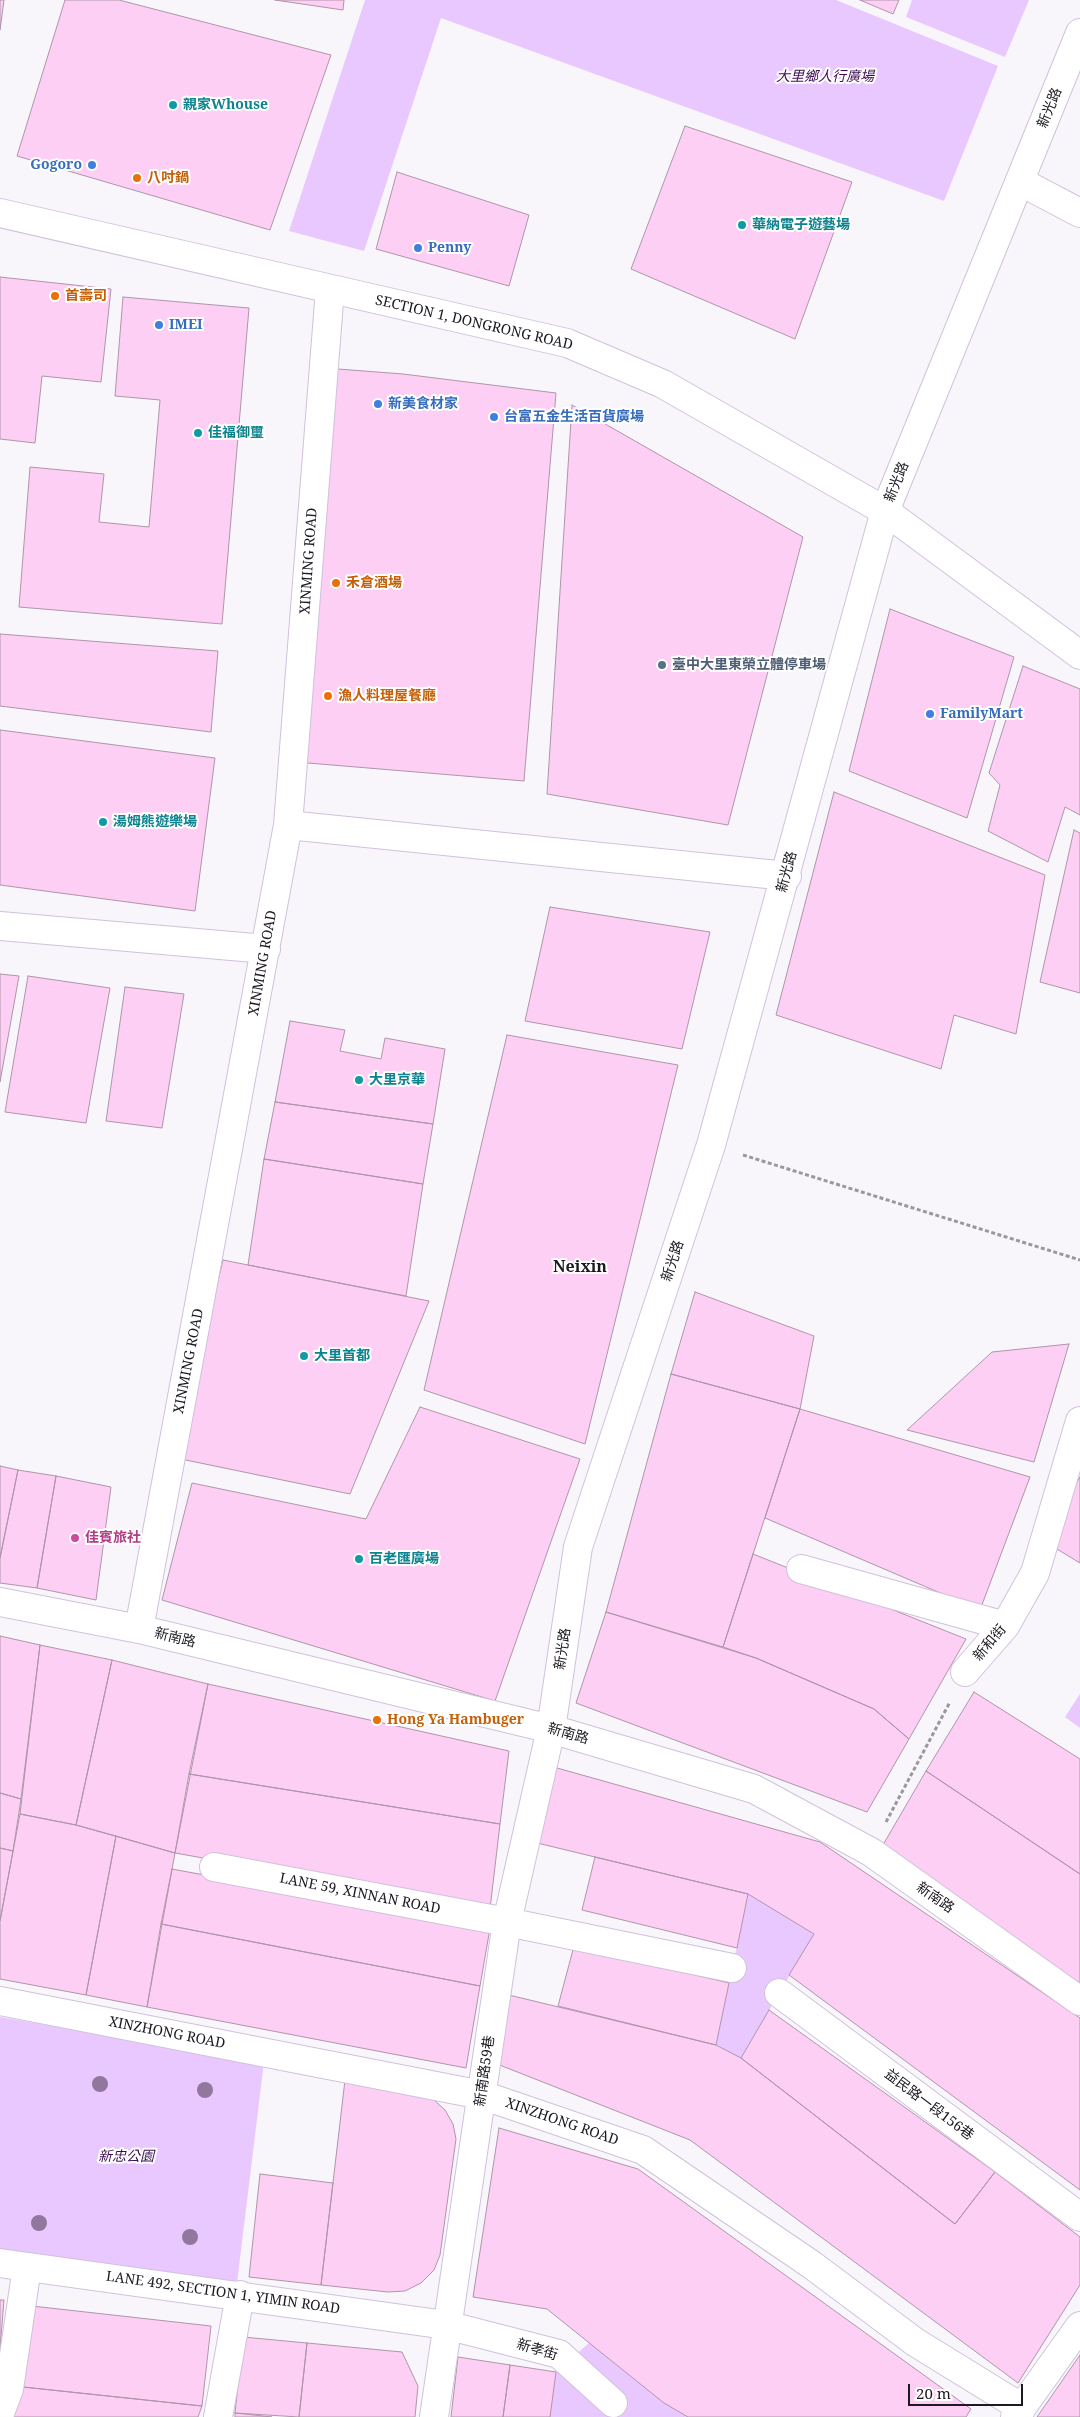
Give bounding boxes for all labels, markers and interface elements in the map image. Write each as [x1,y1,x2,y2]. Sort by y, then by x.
park label: 大里鄉人行廣場 [776,69,874,85]
street label: 新光路 [1034,85,1066,131]
place label: 親家Whouse [183,97,268,113]
marker: 親家Whouse [167,99,179,111]
place label: Gogoro [30,157,82,173]
marker: Gogoro [86,159,98,171]
place label: 八吋鍋 [147,170,189,186]
marker: 八吋鍋 [131,172,143,184]
place label: 華納電子遊藝場 [752,217,850,233]
marker: 華納電子遊藝場 [736,219,748,231]
place label: Penny [428,240,471,256]
marker: Penny [412,242,424,254]
place label: 首壽司 [65,288,107,304]
marker: 首壽司 [49,290,61,302]
street label: SECTION 1, DONGRONG ROAD [374,292,574,354]
place label: IMEI [169,317,203,333]
marker: IMEI [153,319,165,331]
place label: 新美食材家 [388,396,458,412]
marker: 新美食材家 [372,398,384,410]
place label: 台富五金生活百貨廣場 [504,409,644,425]
marker: 台富五金生活百貨廣場 [488,411,500,423]
place label: 佳福御璽 [208,425,264,441]
marker: 佳福御璽 [192,427,204,439]
street label: 新光路 [881,459,913,505]
street label: XINMING ROAD [297,507,321,615]
place label: 禾倉酒場 [346,575,402,591]
marker: 禾倉酒場 [330,577,342,589]
place label: 臺中大里東榮立體停車場 [672,657,826,673]
marker: 臺中大里東榮立體停車場 [656,659,668,671]
place label: 漁人料理屋餐廳 [338,688,436,704]
marker: 漁人料理屋餐廳 [322,690,334,702]
place label: FamilyMart [940,706,1023,722]
marker: FamilyMart [924,708,936,720]
place label: 湯姆熊遊樂場 [113,814,197,830]
marker: 湯姆熊遊樂場 [97,816,109,828]
street label: 新光路 [773,850,801,894]
street label: XINMING ROAD [245,909,281,1017]
place label: 大里京華 [369,1072,425,1088]
marker: 大里京華 [353,1074,365,1086]
street label: 新光路 [659,1238,687,1284]
district label: Neixin [553,1257,607,1277]
street label: XINMING ROAD [171,1307,207,1415]
place label: 大里首都 [314,1348,370,1364]
marker: 大里首都 [298,1350,310,1362]
place label: 佳賓旅社 [85,1530,141,1546]
marker: 佳賓旅社 [69,1532,81,1544]
place label: 百老匯廣場 [369,1551,439,1567]
marker: 百老匯廣場 [353,1553,365,1565]
street label: 新和街 [970,1622,1010,1664]
street label: 新南路 [153,1625,197,1651]
street label: 新光路 [552,1627,574,1671]
place label: Hong Ya Hambuger [387,1712,524,1728]
marker: Hong Ya Hambuger [371,1714,383,1726]
street label: 新南路 [545,1720,591,1748]
street label: LANE 59, XINNAN ROAD [278,1870,442,1918]
street label: 新南路 [913,1879,957,1917]
street label: XINZHONG ROAD [107,2013,227,2053]
street label: 新南路59巷 [472,2034,498,2108]
street label: 益民路一段156巷 [881,2066,977,2144]
street label: XINZHONG ROAD [503,2095,621,2149]
park label: 新忠公園 [98,2149,154,2165]
street label: LANE 492, SECTION 1, YIMIN ROAD [105,2268,341,2318]
street label: 新孝街 [514,2336,560,2364]
scale bar [910,2374,1025,2406]
text: 20 m [916,2383,951,2403]

